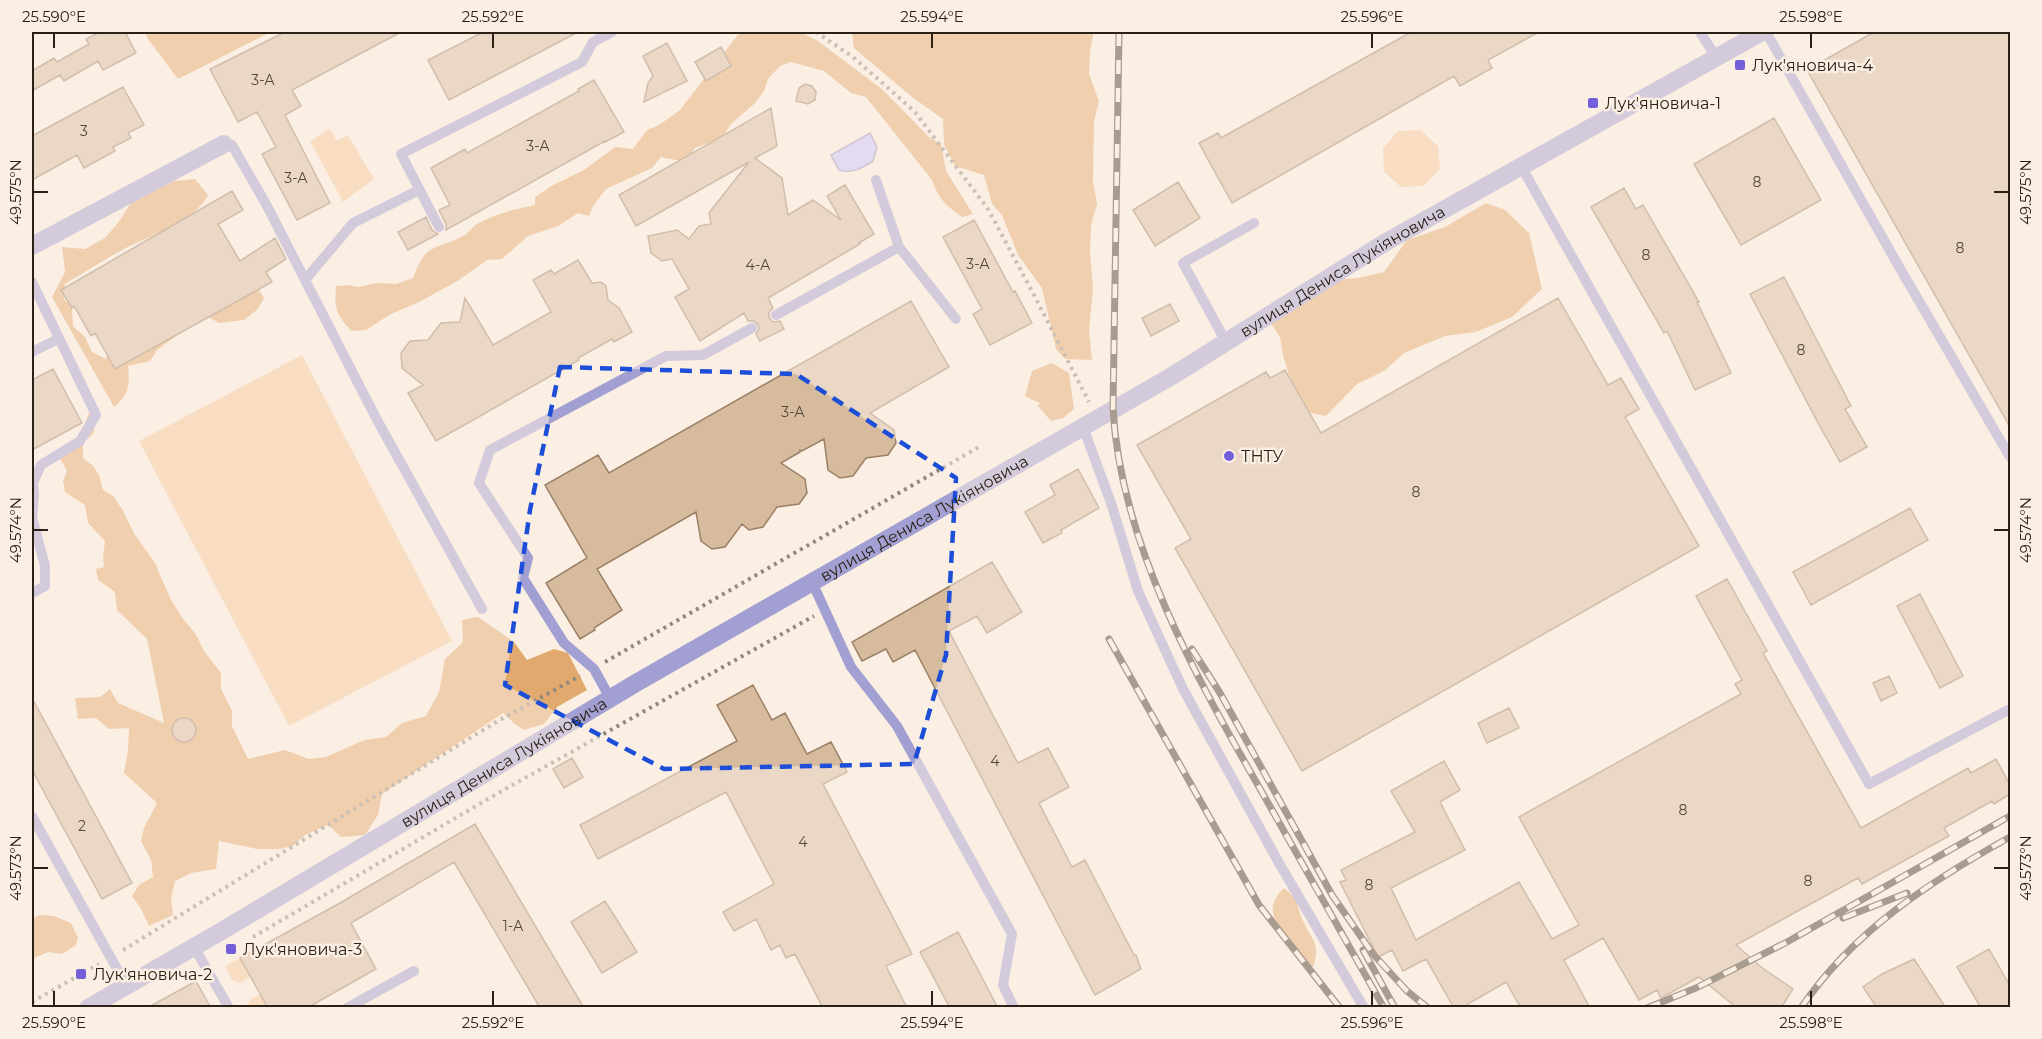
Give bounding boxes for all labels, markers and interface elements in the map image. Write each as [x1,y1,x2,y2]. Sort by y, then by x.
text: 25.590°E [22,7,86,26]
text: 25.592°E [462,7,524,26]
text: 25.594°E [900,7,964,26]
text: 25.596°E [1341,7,1403,26]
text: 25.598°E [1779,7,1843,26]
place label: Лук'яновича-4 [1752,56,1874,75]
marker: Лук'яновича-4 [1733,58,1747,72]
house number: 3-А [251,71,275,89]
place label: Лук'яновича-1 [1605,94,1721,113]
marker: Лук'яновича-1 [1586,96,1600,110]
house number: 3 [80,122,88,140]
house number: 3-А [526,137,550,155]
text: 49.575°N [6,159,25,225]
text: 49.575°N [2016,159,2035,225]
house number: 3-А [284,169,308,187]
house number: 8 [1753,173,1762,191]
street label: вулиця Дениса Лукіяновича [1237,202,1448,341]
house number: 8 [1956,239,1965,257]
house number: 8 [1642,246,1651,264]
house number: 3-А [966,255,990,273]
house number: 4-А [746,256,771,274]
house number: 8 [1797,341,1806,359]
house number: 3-А [781,403,805,421]
place label: ТНТУ [1241,447,1283,466]
marker: ТНТУ [1222,449,1236,463]
street label: вулиця Дениса Лукіяновича [817,451,1032,586]
house number: 8 [1412,483,1421,501]
text: 49.574°N [6,497,25,563]
text: 49.574°N [2016,497,2035,563]
street label: вулиця Дениса Лукіяновича [398,694,610,831]
house number: 4 [990,752,1000,770]
house number: 8 [1679,801,1688,819]
house number: 2 [78,817,86,835]
house number: 4 [798,833,808,851]
text: 49.573°N [6,835,25,901]
text: 49.573°N [2016,835,2035,901]
house number: 8 [1804,872,1813,890]
house number: 8 [1365,876,1374,894]
house number: 1-А [503,917,524,935]
place label: Лук'яновича-3 [243,940,362,959]
marker: Лук'яновича-3 [224,942,238,956]
place label: Лук'яновича-2 [93,965,212,984]
marker: Лук'яновича-2 [74,967,88,981]
text: 25.590°E [22,1013,86,1032]
text: 25.592°E [462,1013,524,1032]
text: 25.594°E [900,1013,964,1032]
text: 25.596°E [1341,1013,1403,1032]
text: 25.598°E [1779,1013,1843,1032]

